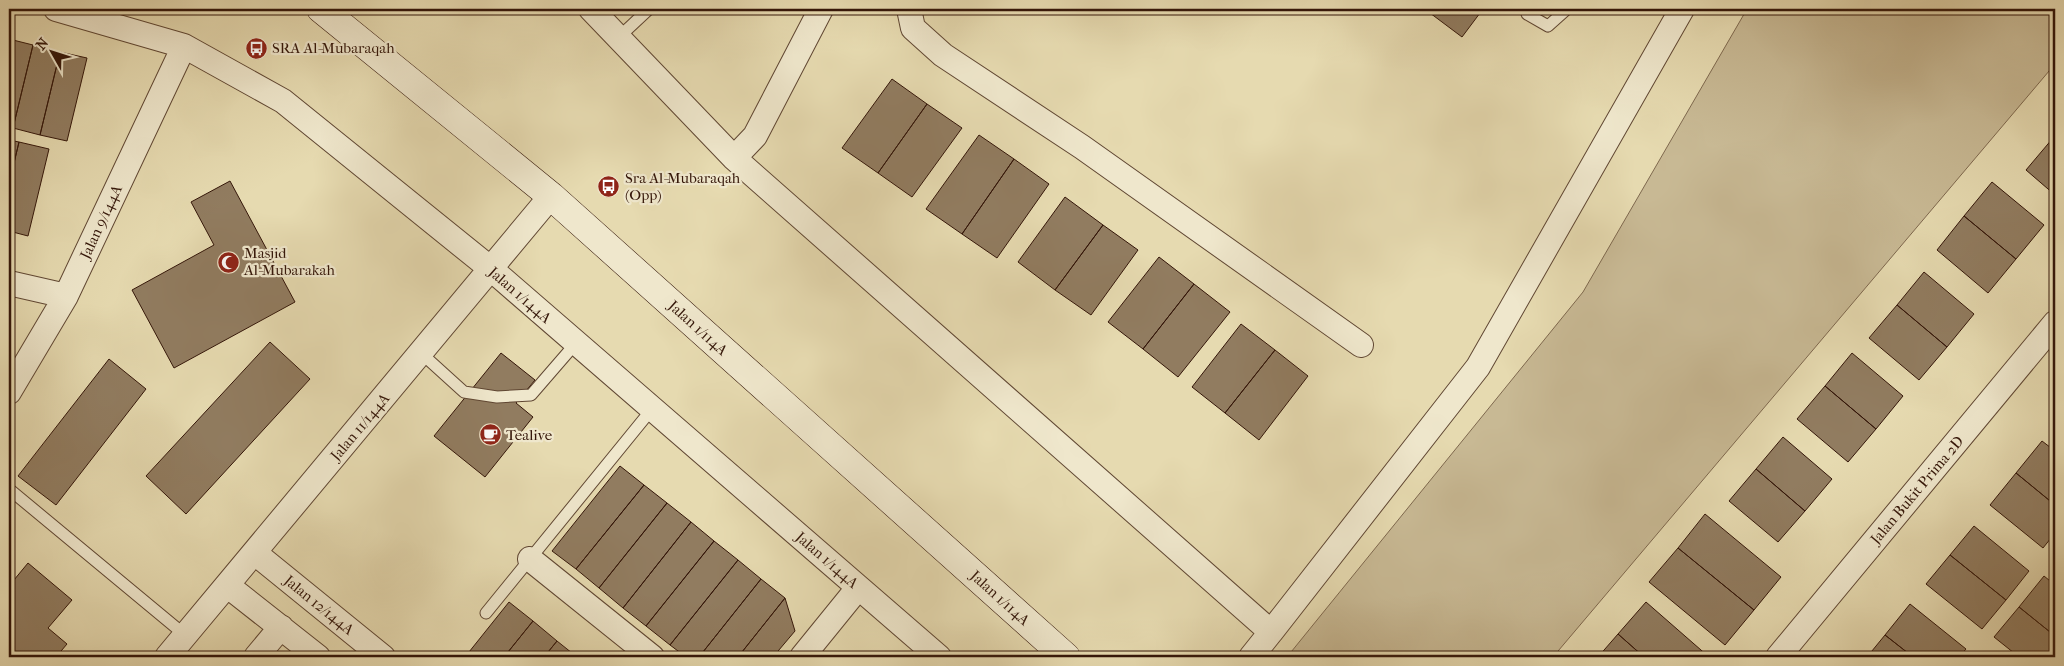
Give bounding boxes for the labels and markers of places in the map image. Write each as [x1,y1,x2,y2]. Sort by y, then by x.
bus stop icon: SRA Al-Mubaraqah [244,36,268,60]
place label: SRA Al-Mubaraqah [272,39,395,57]
place label: Sra Al-Mubaraqah (Opp) [625,169,741,204]
bus stop icon: Sra Al-Mubaraqah (Opp) [597,175,621,199]
place label: Masjid Al-Mubarakah [243,244,335,279]
mosque icon: Masjid Al-Mubarakah [216,250,240,274]
cafe icon: Tealive [478,423,502,447]
place label: Tealive [506,426,553,444]

